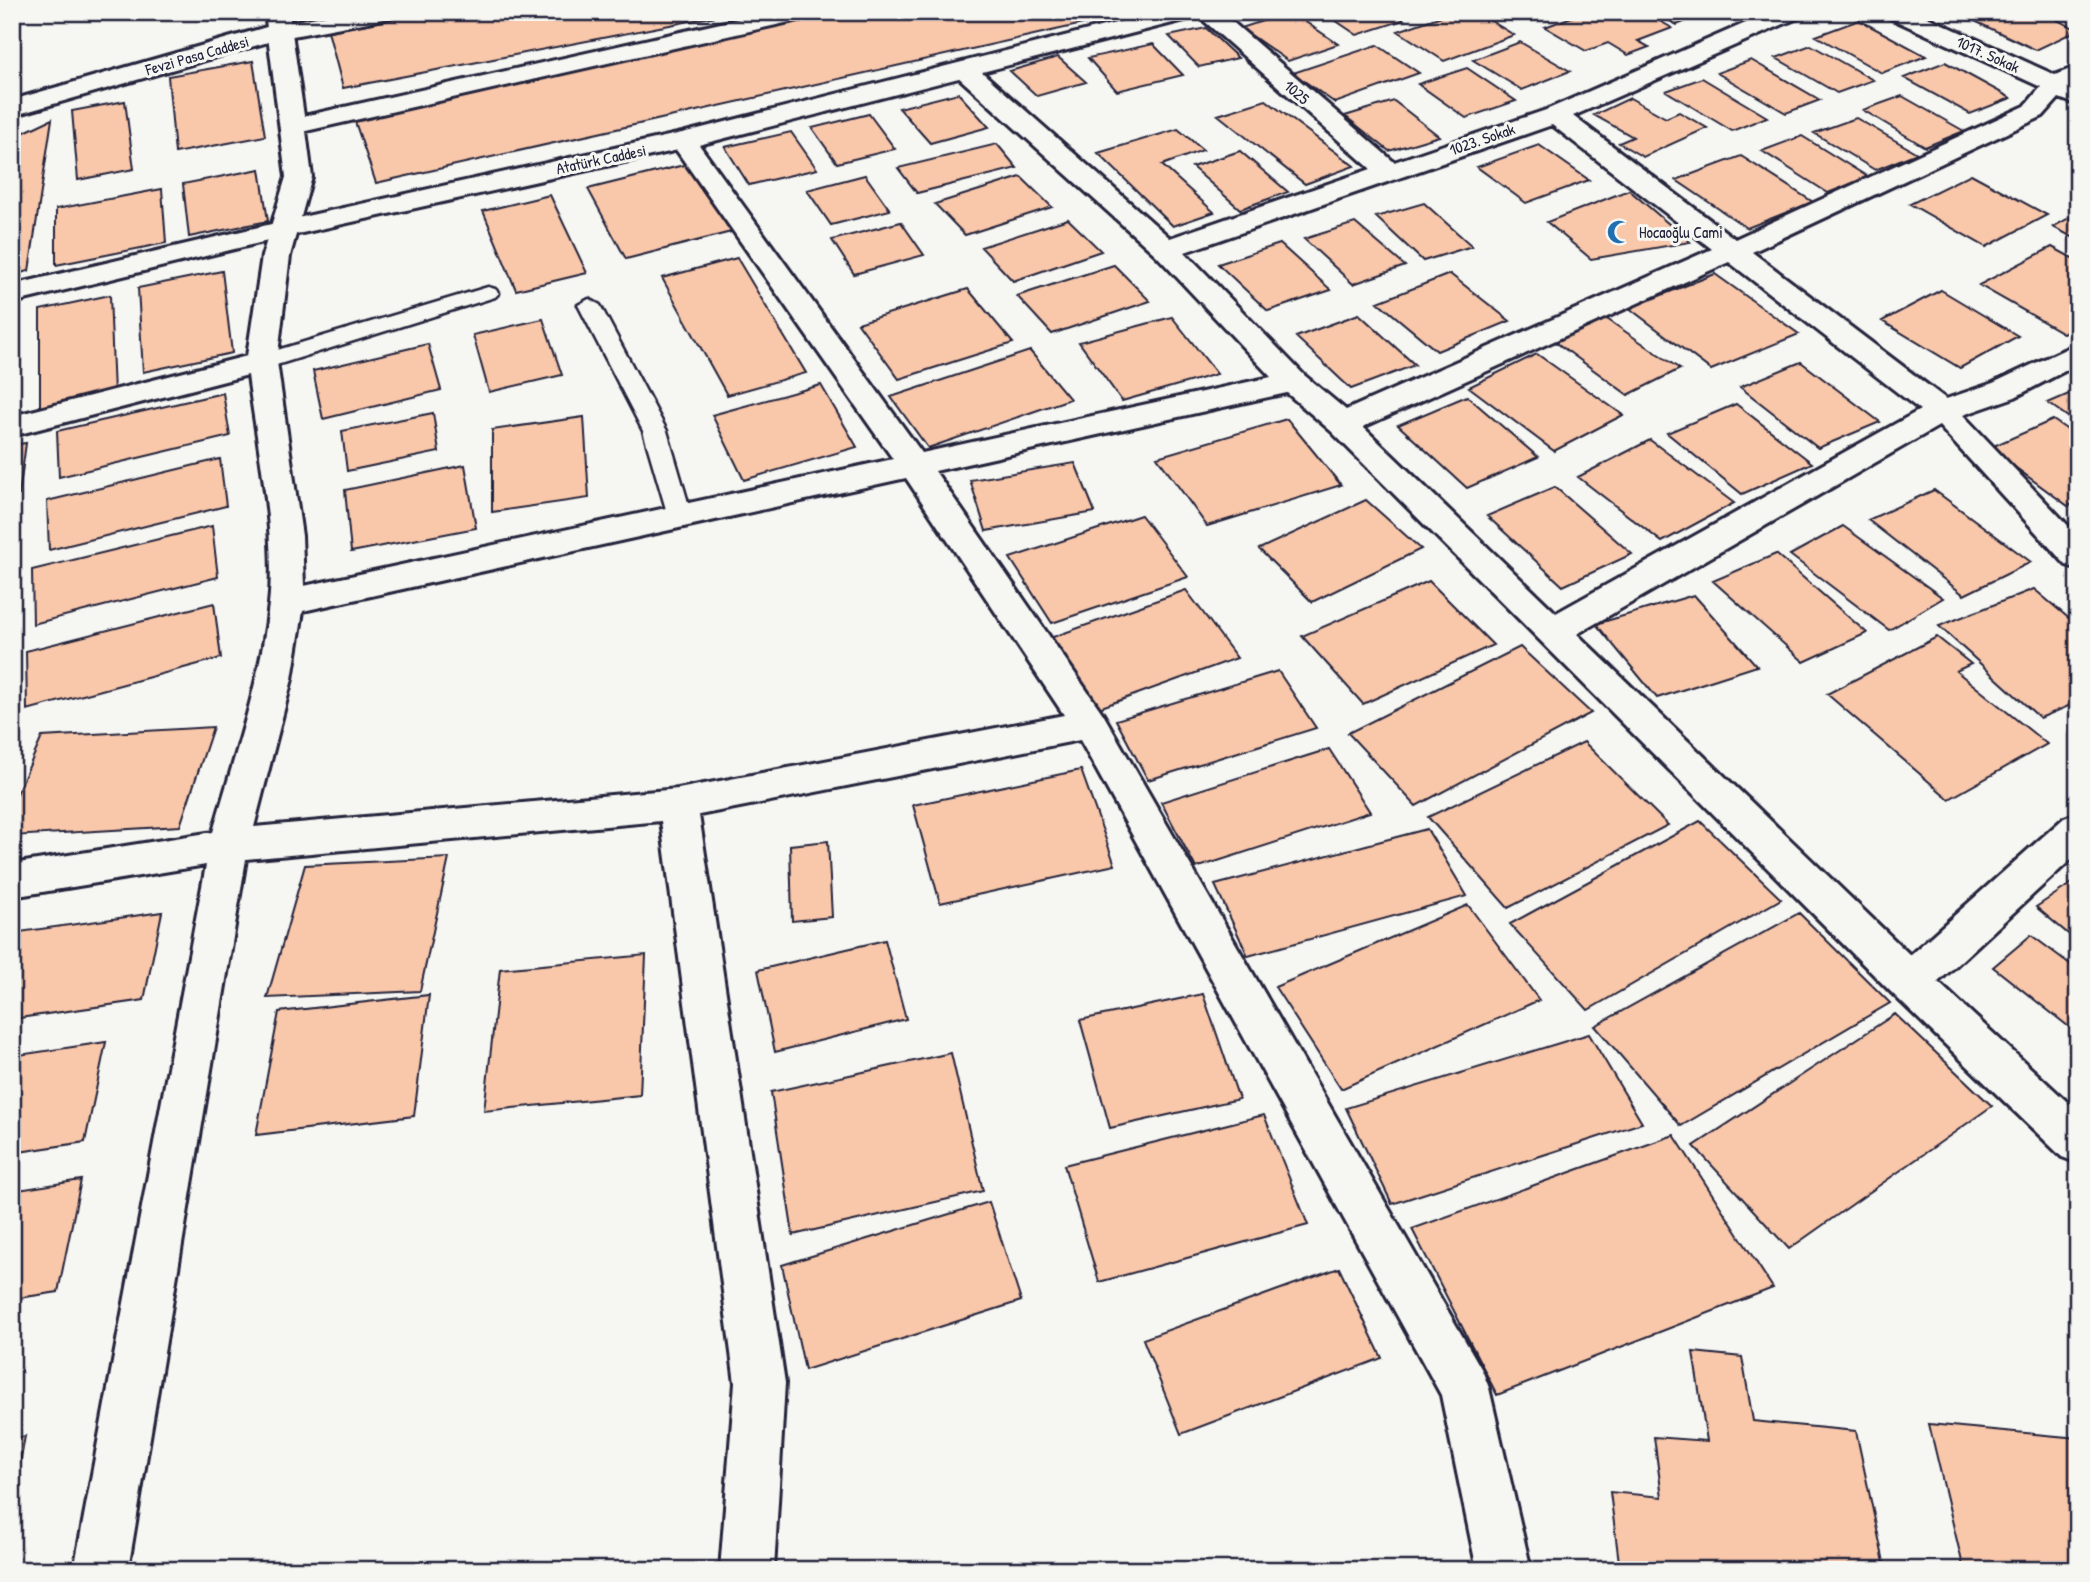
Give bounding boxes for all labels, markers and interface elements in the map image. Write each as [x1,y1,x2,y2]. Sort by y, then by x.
street label: Fevzi Pasa Caddesi [142,30,251,81]
street label: 1017. Sokak [1953,30,2023,78]
street label: 1025 [1280,75,1315,109]
street label: 1023. Sokak [1446,117,1518,160]
street label: Atatürk Caddesi [554,139,648,179]
mosque icon: Hocaoğlu Cami [1605,218,1633,246]
place label: Hocaoğlu Cami [1639,221,1723,243]

